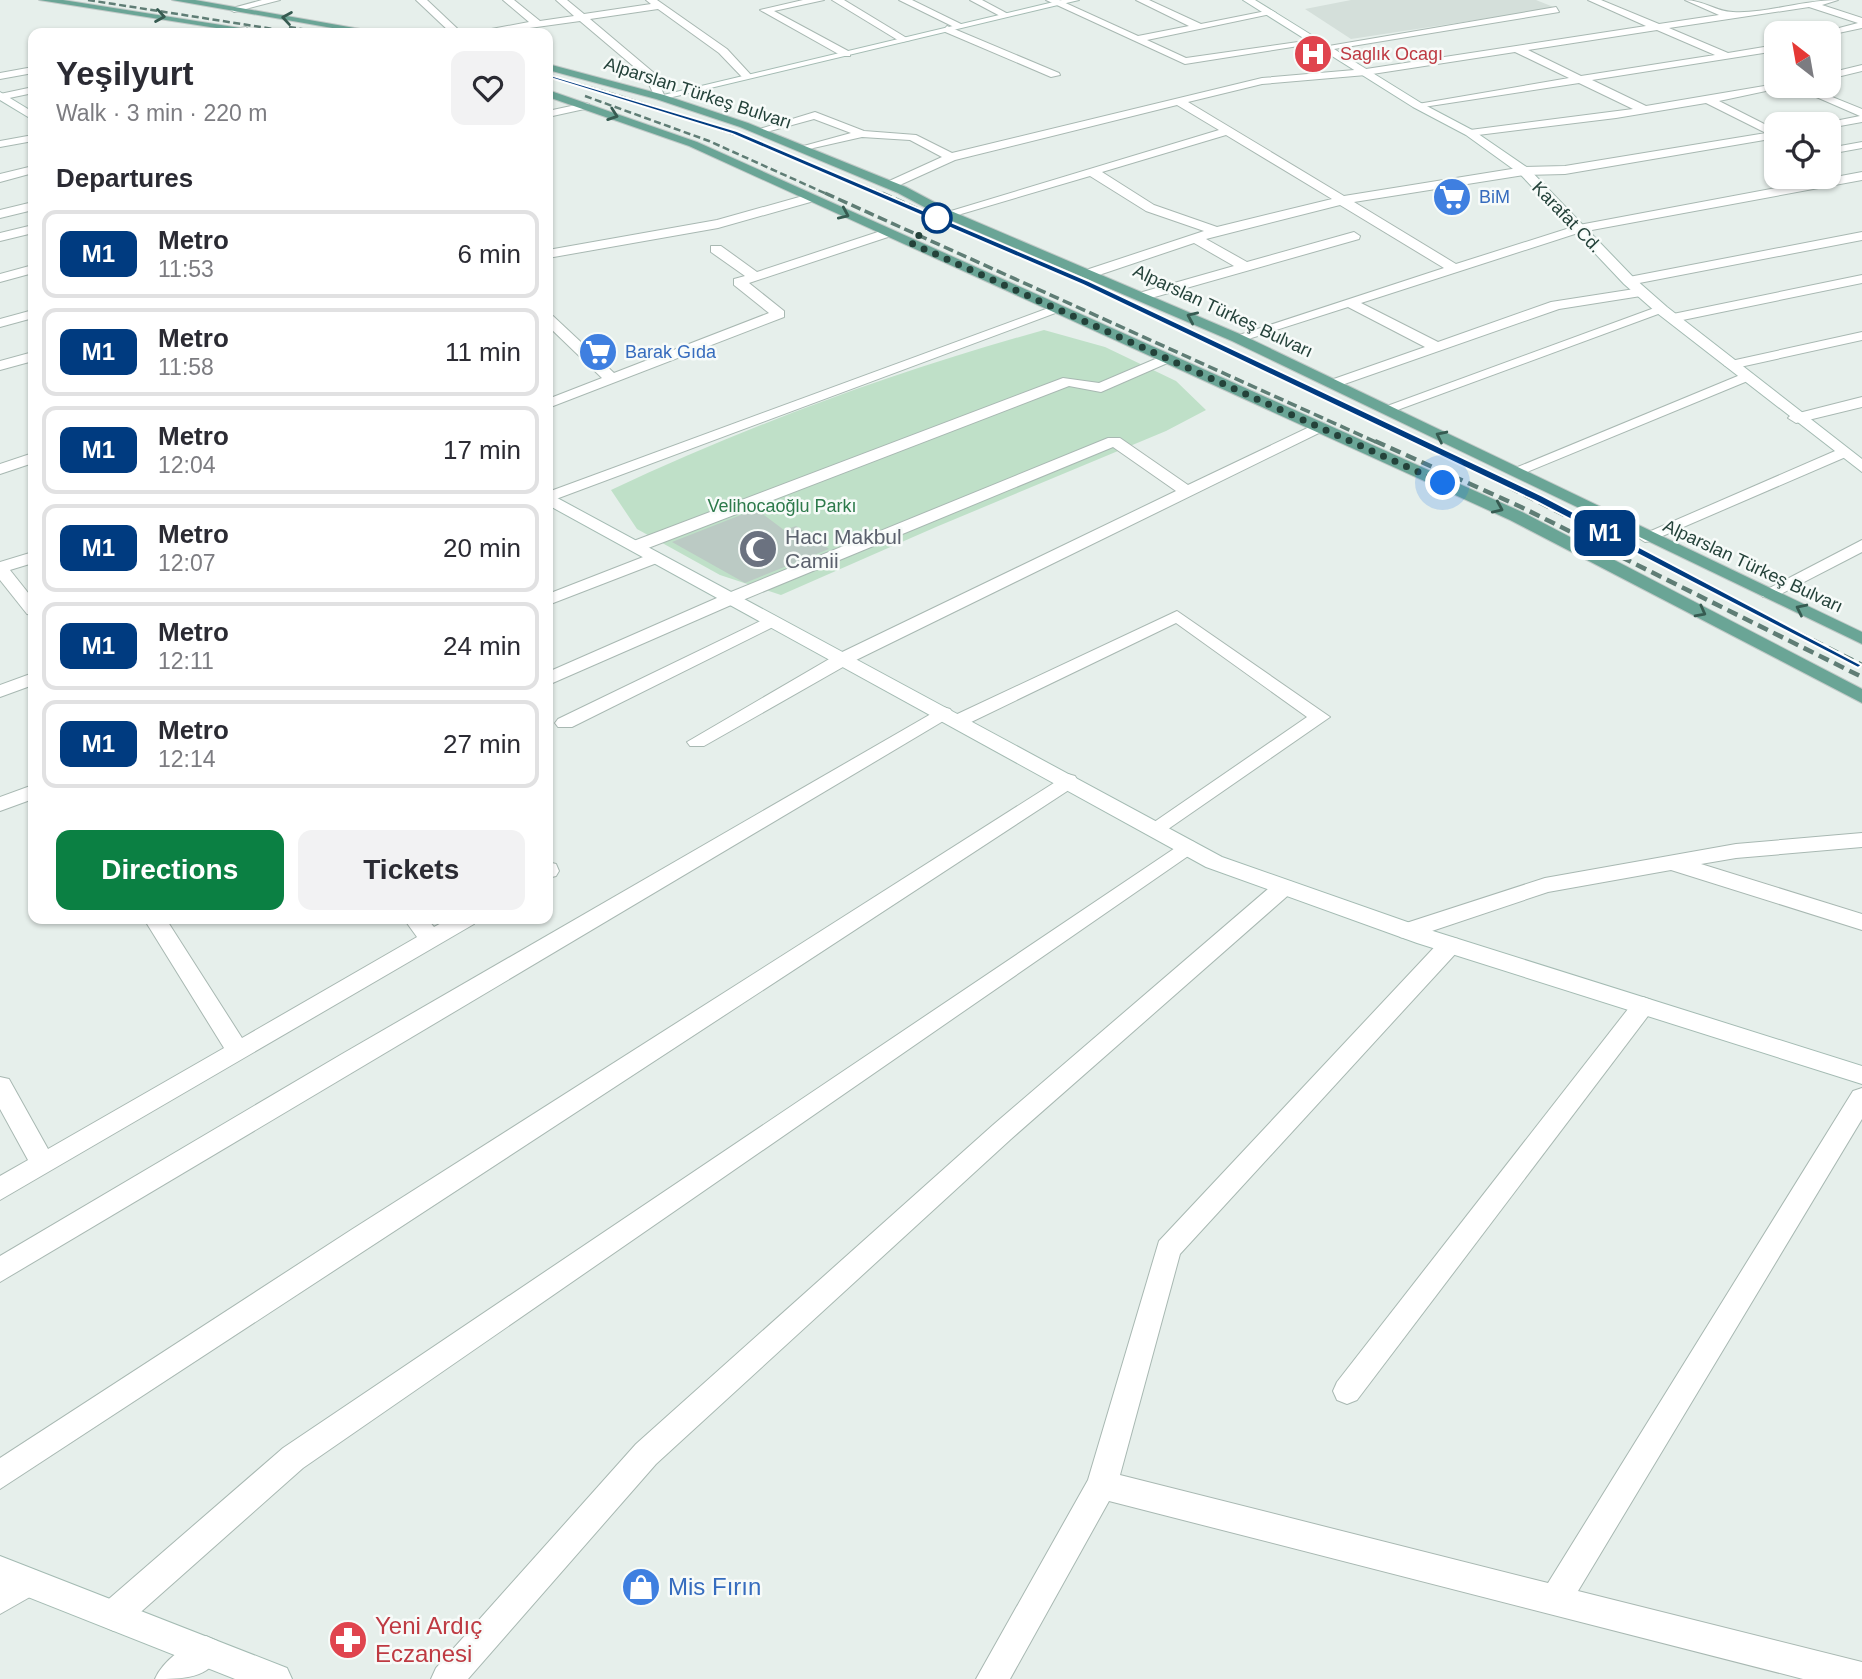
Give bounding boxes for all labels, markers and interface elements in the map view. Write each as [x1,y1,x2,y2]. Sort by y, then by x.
one-way arrow [154,8,166,23]
one-way arrow [281,11,293,26]
north arrow [1764,21,1841,98]
map controls [1764,21,1841,189]
hospital icon: Saglık Ocagı [1292,33,1334,75]
place label: Saglık Ocagı [1340,44,1443,64]
button: heart [451,51,525,125]
street label: Alparslan Türkeş Bulvarı [602,53,794,133]
text: Yeşilyurt [56,55,194,92]
text: Walk · 3 min · 220 m [56,100,267,126]
one-way arrow [606,107,618,121]
button: locate [1764,112,1841,189]
text: Departures [56,163,193,193]
supermarket icon: BiM [1431,176,1473,218]
street label: Karafat Cd. [1528,177,1606,257]
place label: BiM [1479,187,1510,207]
unlabelled marker [922,203,952,233]
one-way arrow [837,206,849,220]
text: Metro [158,225,229,255]
text: 6 min [457,239,521,269]
text: M1 [82,240,115,267]
text: 11:53 [158,256,214,282]
street label: Alparslan Türkeş Bulvarı [1130,261,1316,361]
one-way arrow [1186,311,1199,325]
text: Metro [158,323,229,353]
supermarket icon: Barak Gıda [577,331,619,373]
text: 11 min [445,337,521,367]
text: M1 [82,338,115,365]
place label: Barak Gıda [625,342,717,362]
text: 11:58 [158,354,214,380]
text: Metro [158,421,229,451]
one-way arrow [1436,430,1448,444]
text: 17 min [443,435,521,465]
text: M1 [82,436,115,463]
text: 12:04 [158,452,216,478]
your location [1425,465,1460,500]
park label: Velihocaoğlu Parkı [707,496,857,516]
one-way arrow [1491,500,1504,514]
line badge: M1 [1574,510,1636,556]
street label: Alparslan Türkeş Bulvarı [1660,516,1846,616]
text: Metro [158,519,229,549]
text: M1 [1588,519,1622,546]
place label: Hacı Makbul Camii [785,525,902,572]
mosque icon: Hacı Makbul Camii [737,528,779,570]
text: 20 min [443,533,521,563]
text: M1 [82,534,115,561]
text: 12:07 [158,550,216,576]
one-way arrow [1796,603,1808,617]
one-way arrow [1693,604,1706,618]
text: Metro [158,617,229,647]
text: 24 min [443,631,521,661]
text: M1 [82,632,115,659]
text: 12:11 [158,648,214,674]
text: Metro [158,715,229,745]
text: 27 min [443,729,521,759]
text: M1 [82,730,115,757]
text: 12:14 [158,746,216,772]
button: Directions [56,830,284,910]
button: Tickets [298,830,525,910]
shop icon: Mis Fırın [620,1566,662,1608]
place label: Mis Fırın [668,1573,761,1600]
place label: Yeni Ardıç Eczanesi [375,1612,482,1667]
pharmacy icon: Yeni Ardıç Eczanesi [327,1619,369,1661]

